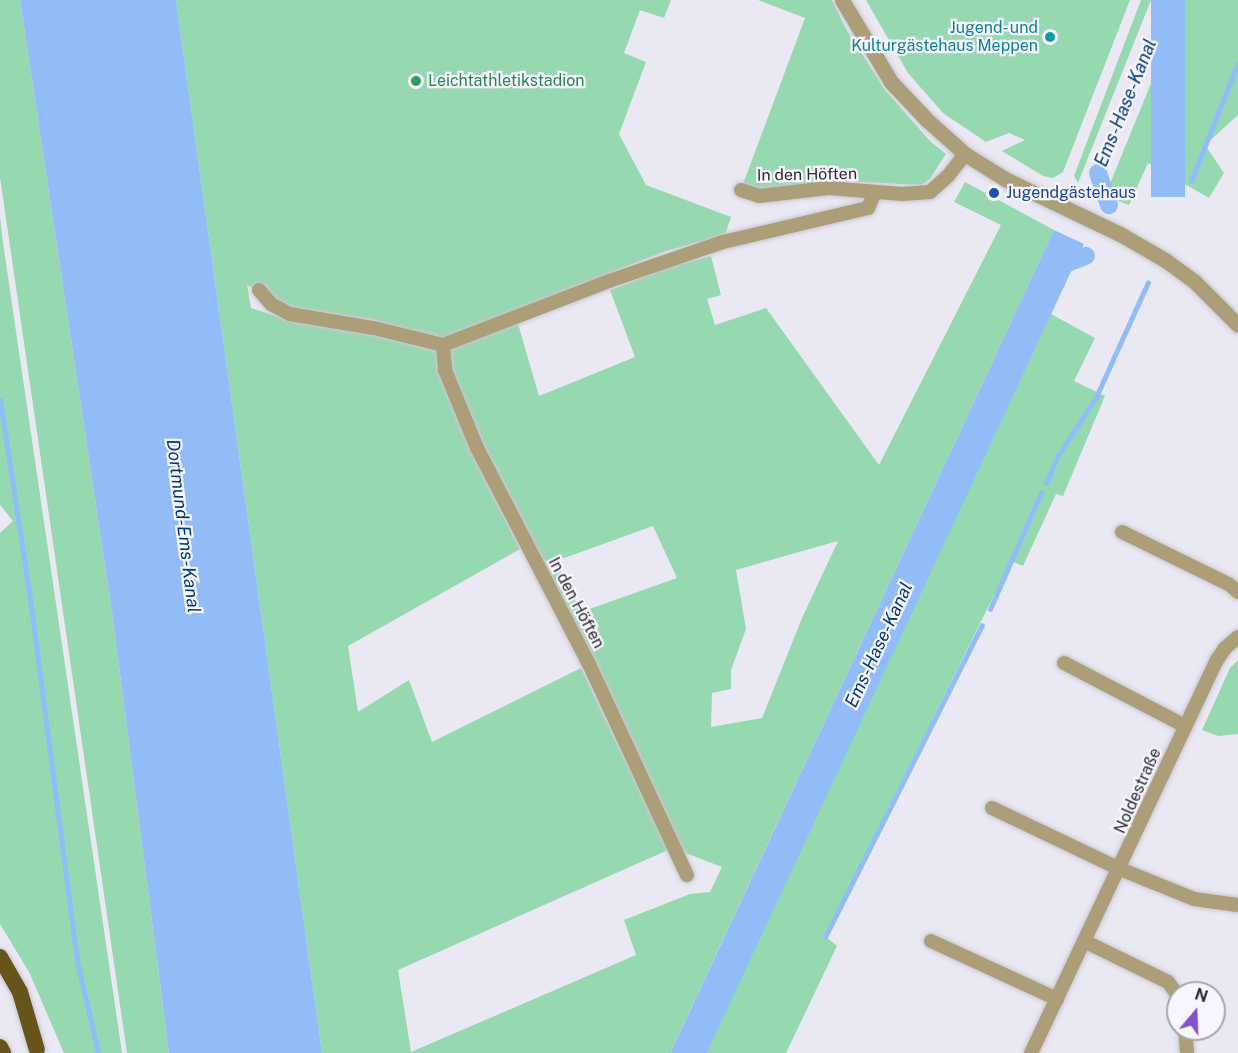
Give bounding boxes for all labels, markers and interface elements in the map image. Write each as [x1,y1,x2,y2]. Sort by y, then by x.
place label: Jugend- und Kulturgästehaus Meppen [851,18,1038,56]
marker: Jugend- und Kulturgästehaus Meppen [1043,30,1057,44]
water label: Ems-Hase-Kanal [1091,36,1161,170]
place label: Leichtathletikstadion [428,71,585,91]
marker: Leichtathletikstadion [409,74,423,88]
street label: In den Höften [757,165,857,185]
place label: Jugendgästehaus [1006,183,1136,203]
marker: Jugendgästehaus [987,186,1001,200]
water label: Dortmund-Ems-Kanal [162,438,204,614]
street label: In den Höften [544,554,608,652]
water label: Ems-Hase-Kanal [841,579,917,711]
street label: Noldestraße [1111,745,1165,837]
north arrow [1166,981,1226,1041]
text: N [1192,984,1210,1006]

